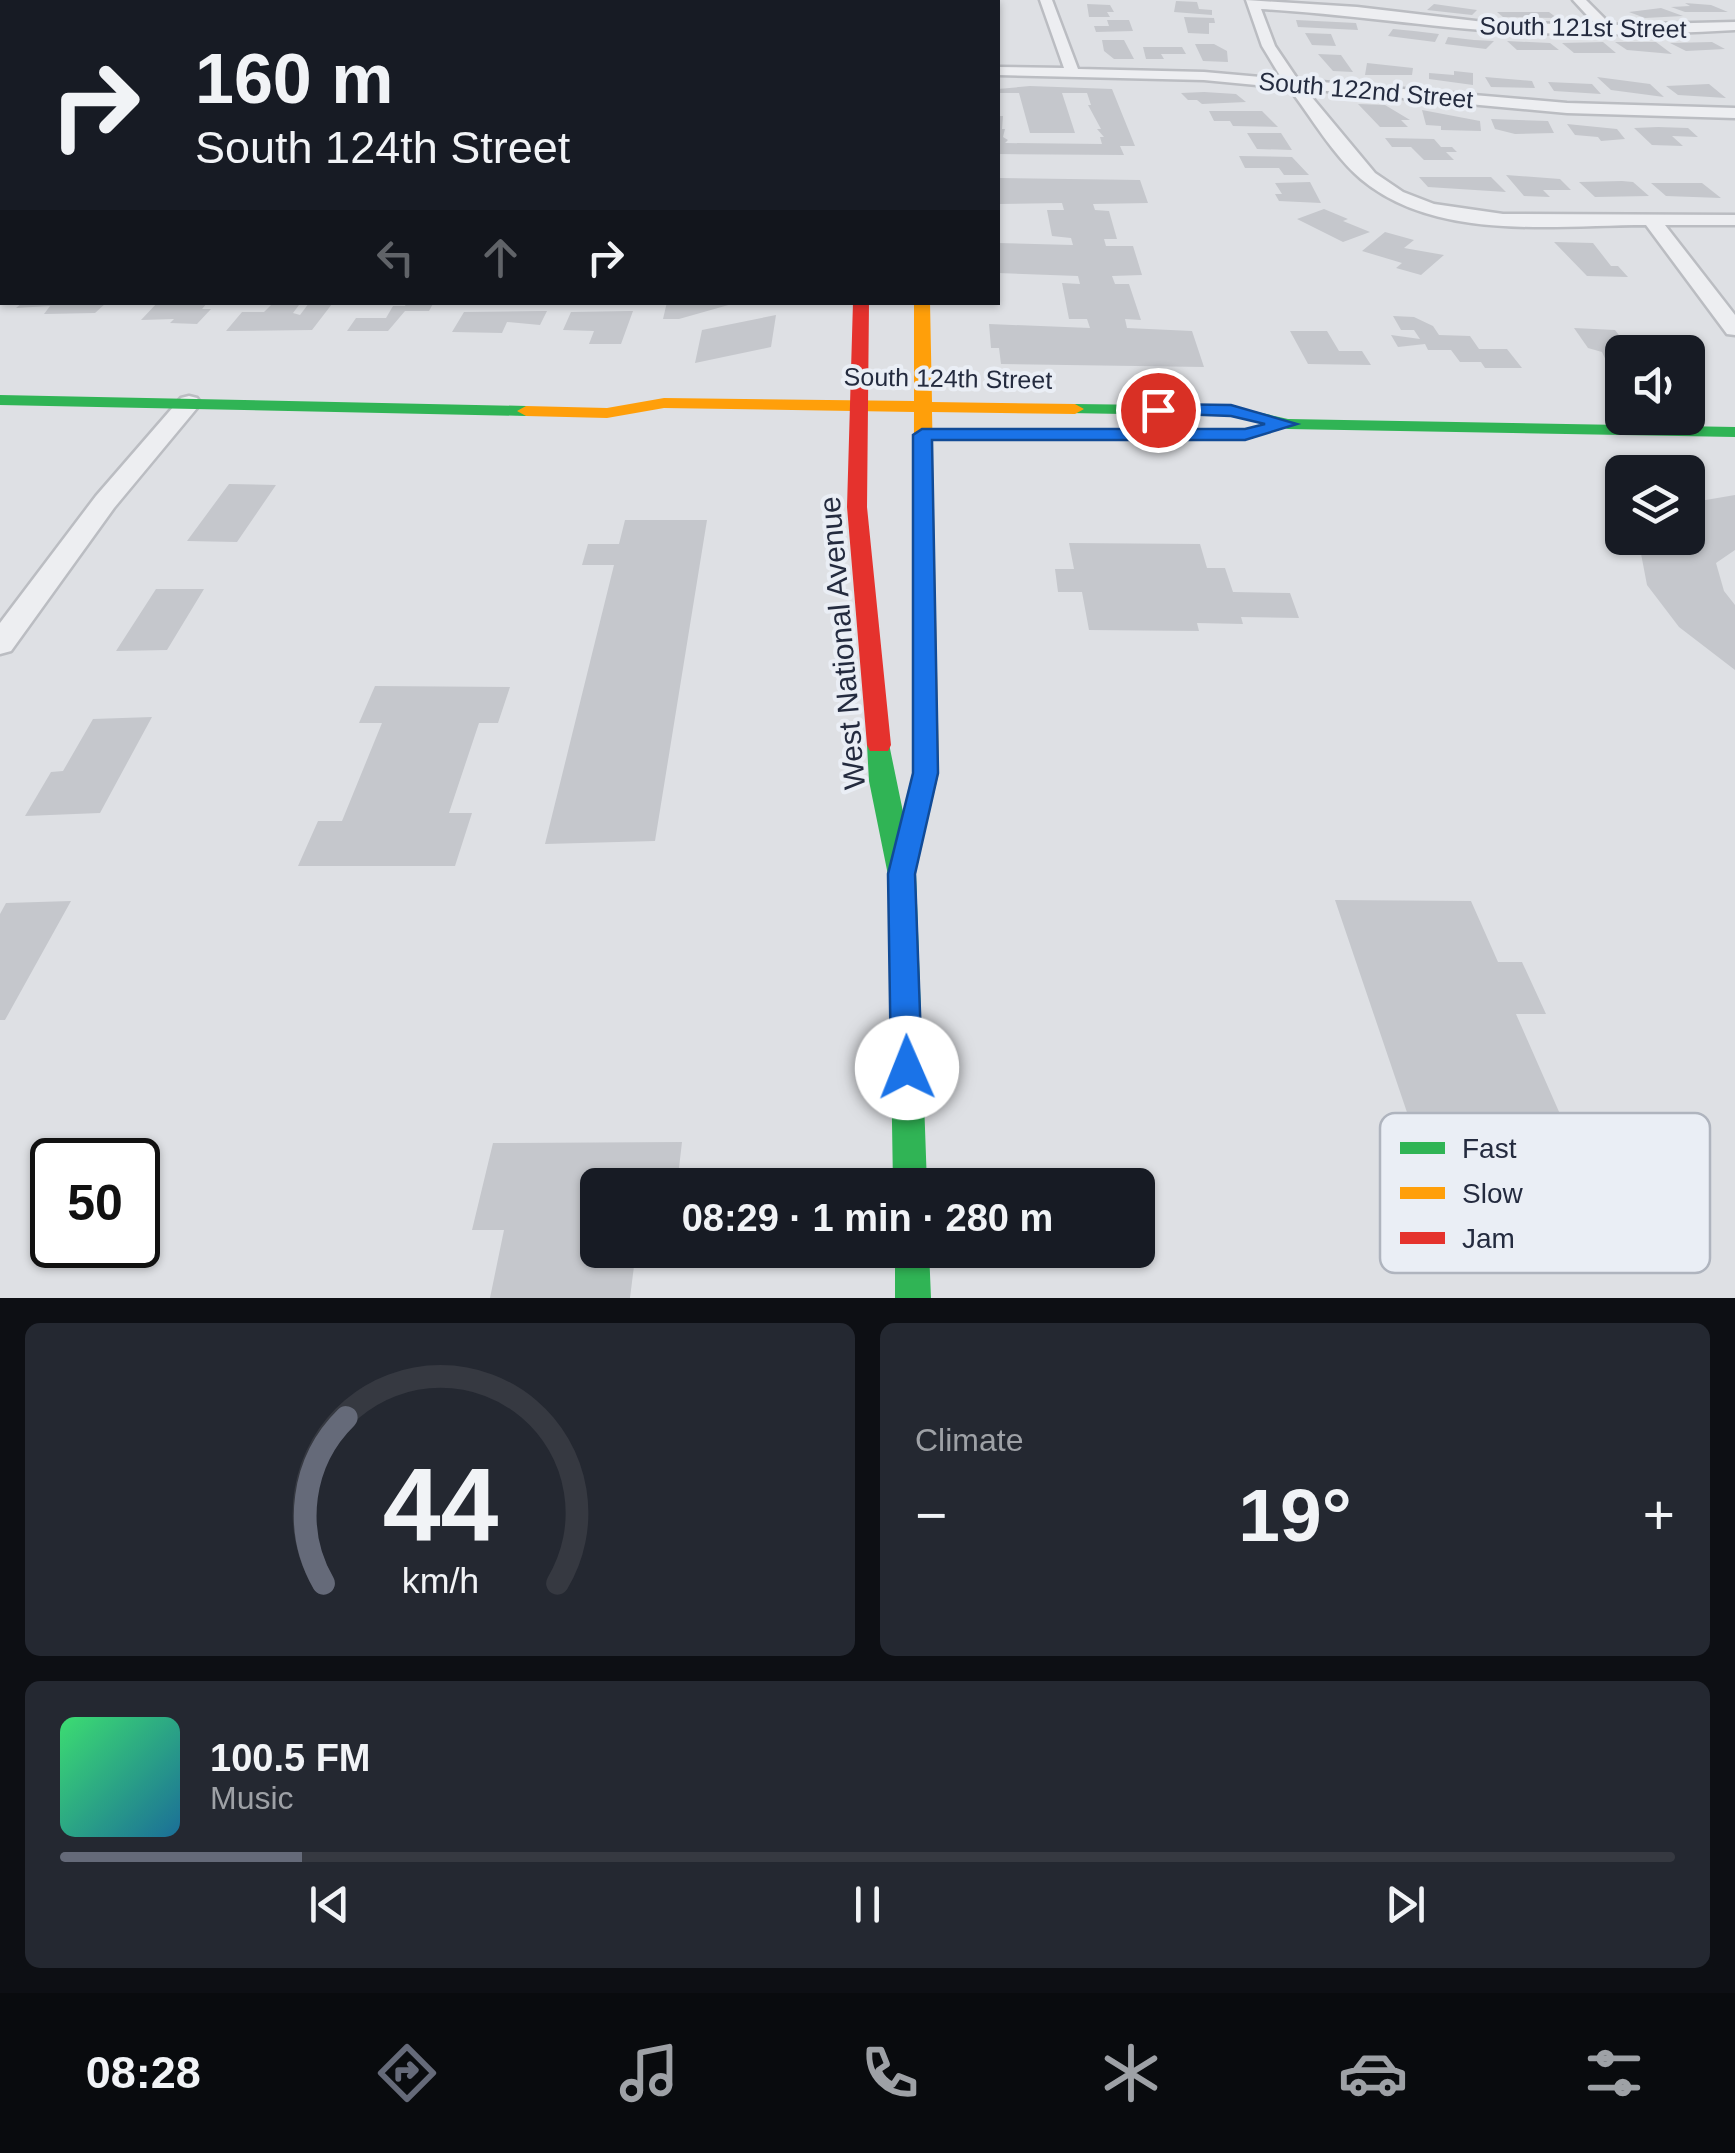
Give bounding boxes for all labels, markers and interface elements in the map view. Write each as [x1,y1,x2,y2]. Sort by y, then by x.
street label: South 121st Street [1479,11,1687,43]
icon: right [30,40,160,170]
text: 160 m [195,40,393,118]
street label: South 122nd Street [1257,67,1475,113]
text: South 124th Street [195,122,570,173]
icon: left [368,230,423,285]
icon: ahead [473,230,528,285]
icon: right [578,230,633,285]
map controls [1605,335,1705,555]
button: sound [1605,335,1705,435]
street label: South 124th Street [844,362,1053,394]
pin [1116,368,1201,453]
icon: arrive [1131,383,1186,438]
button: layers [1605,455,1705,555]
street label: West National Avenue [813,495,871,791]
position arrow [855,1016,959,1120]
legend [1380,1113,1710,1273]
text: Fast [1462,1133,1517,1164]
speed limit sign: 50 [30,1138,160,1268]
text: Slow [1462,1178,1523,1209]
text: 08:29 · 1 min · 280 m [682,1197,1053,1239]
text: Jam [1462,1223,1515,1254]
text: Climate [915,1422,1023,1458]
text: 44 [382,1447,498,1563]
text: 19° [1238,1473,1352,1557]
text: − [915,1484,947,1546]
text: + [1643,1484,1675,1546]
text: km/h [401,1561,479,1601]
text: 100.5 FM [210,1737,371,1779]
text: Music [210,1780,294,1816]
icon: previous [302,1877,357,1932]
icon: pause [840,1877,895,1932]
icon: next [1378,1877,1433,1932]
icon: directions [372,2038,442,2108]
icon: music [614,2038,684,2108]
icon: phone [855,2038,925,2108]
icon: climate [1096,2038,1166,2108]
icon: car [1338,2038,1408,2108]
icon: filters [1579,2038,1649,2108]
text: 08:28 [86,2047,201,2098]

